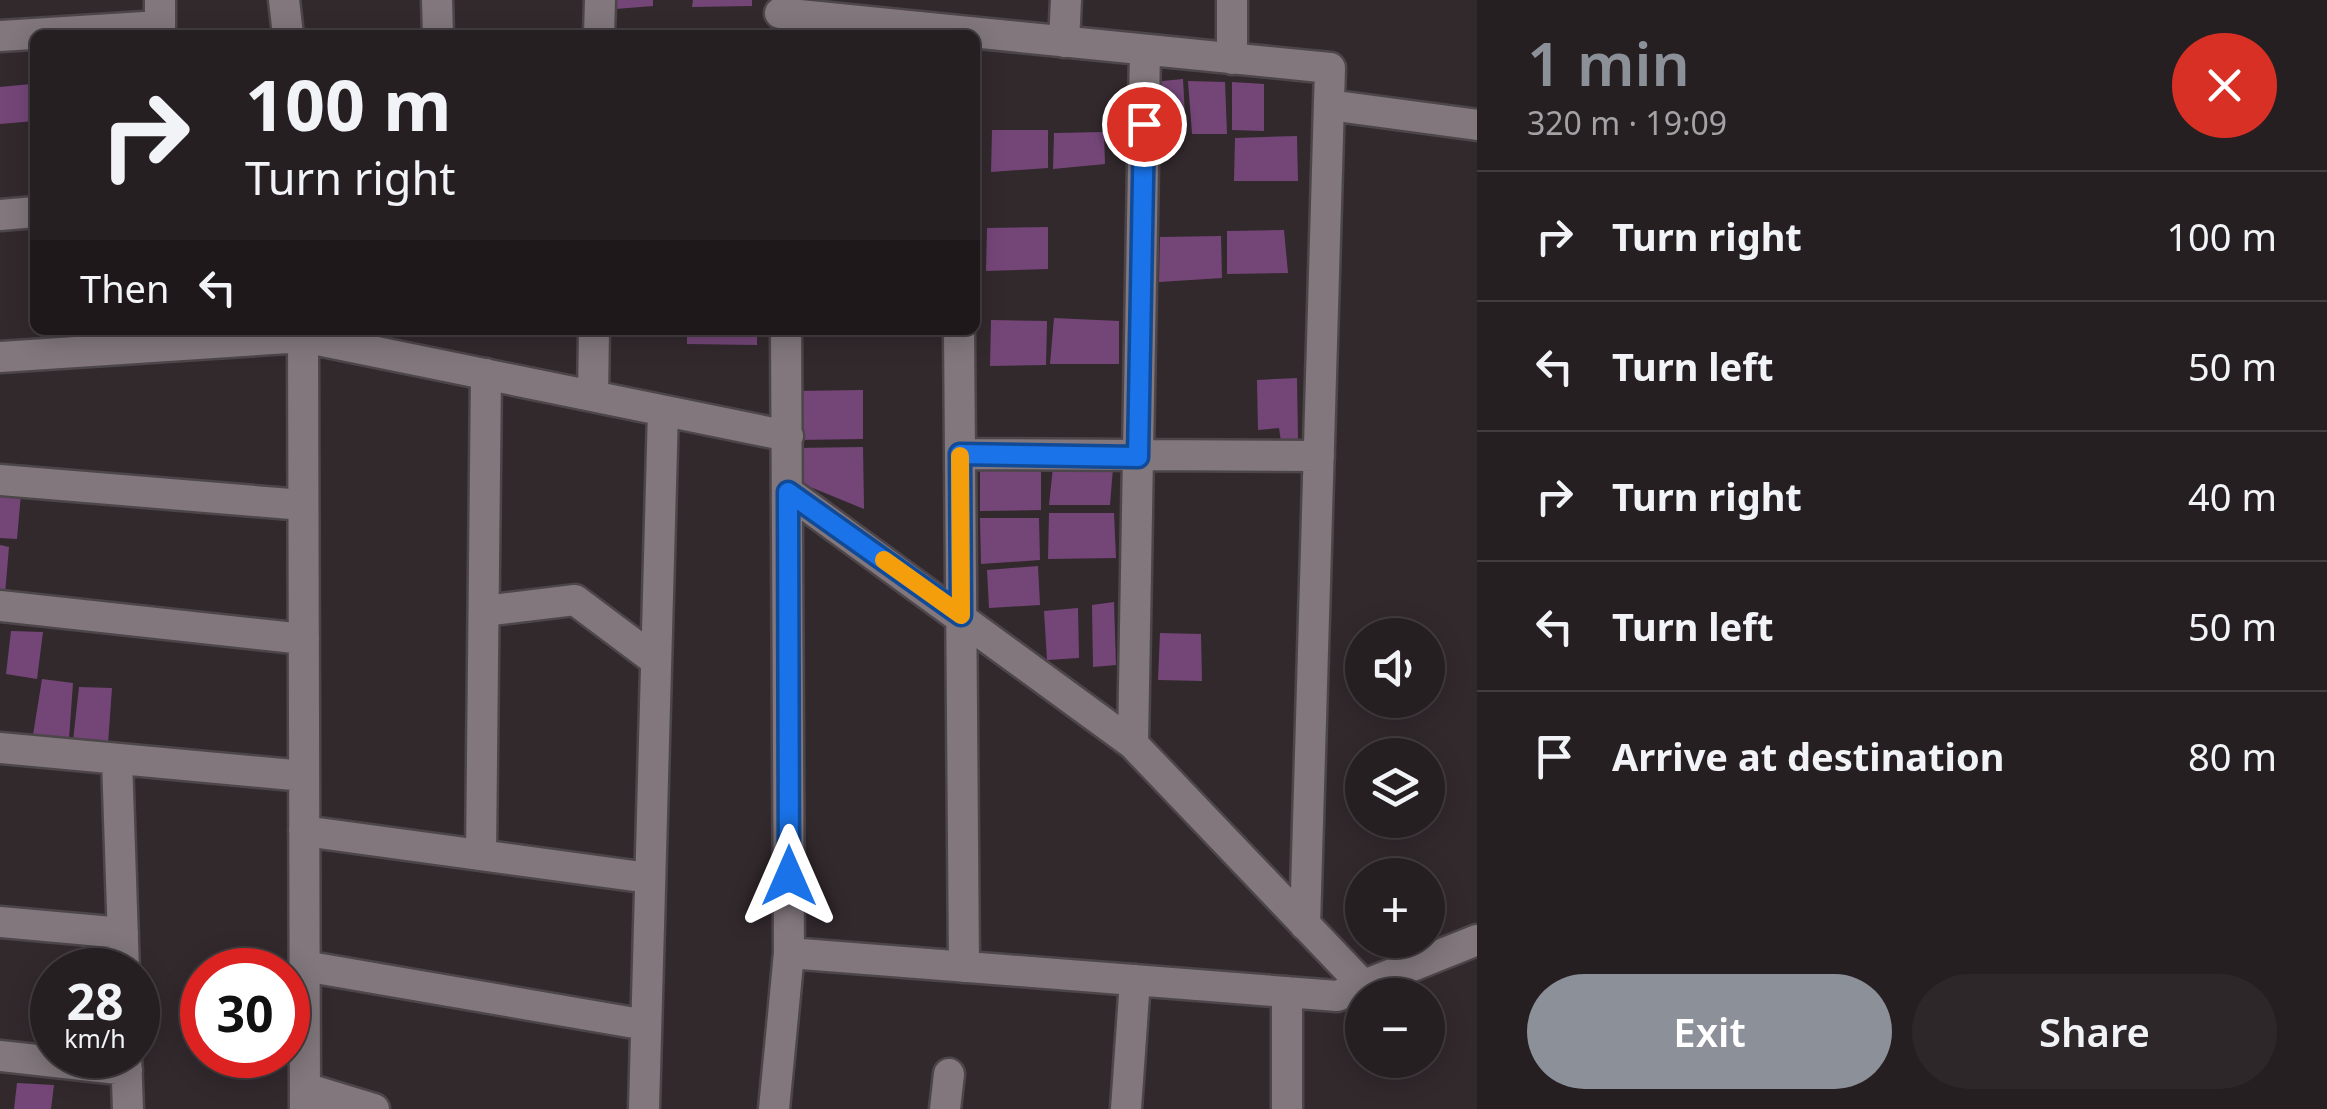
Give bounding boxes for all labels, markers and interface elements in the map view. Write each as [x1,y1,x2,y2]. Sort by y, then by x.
text: 1 min [1527,22,1690,104]
button: close [2172,33,2277,138]
text: 100 m [245,56,452,152]
icon: right [80,70,210,200]
pin [1102,82,1187,167]
icon: arrive [1117,97,1172,152]
text: 320 m · 19:09 [1527,101,1727,144]
text: Turn right [245,147,456,208]
icon: right [1527,209,1582,264]
text: Turn right [1612,210,1802,262]
text: 100 m [2166,210,2277,262]
icon: left [190,260,245,315]
text: Then [80,262,170,314]
icon: left [1527,339,1582,394]
text: Turn left [1612,340,1774,392]
text: 50 m [2188,340,2277,392]
icon: right [1527,469,1582,524]
text: Turn right [1612,470,1802,522]
text: 40 m [2188,470,2277,522]
icon: left [1527,599,1582,654]
text: Turn left [1612,600,1774,652]
text: 50 m [2188,600,2277,652]
map controls [1345,618,1445,1078]
button: sound [1345,618,1445,718]
icon: arrive [1527,729,1582,784]
text: Arrive at destination [1612,730,2004,782]
text: 80 m [2188,730,2277,782]
button: layers [1345,738,1445,838]
position arrow [737,824,841,928]
button: + [1345,858,1445,958]
speed limit sign: 30 [180,948,310,1078]
text: 28 [66,967,124,1035]
button: Exit [1527,974,1892,1089]
button: Share [1912,974,2277,1089]
button: − [1345,978,1445,1078]
text: km/h [64,1021,126,1055]

